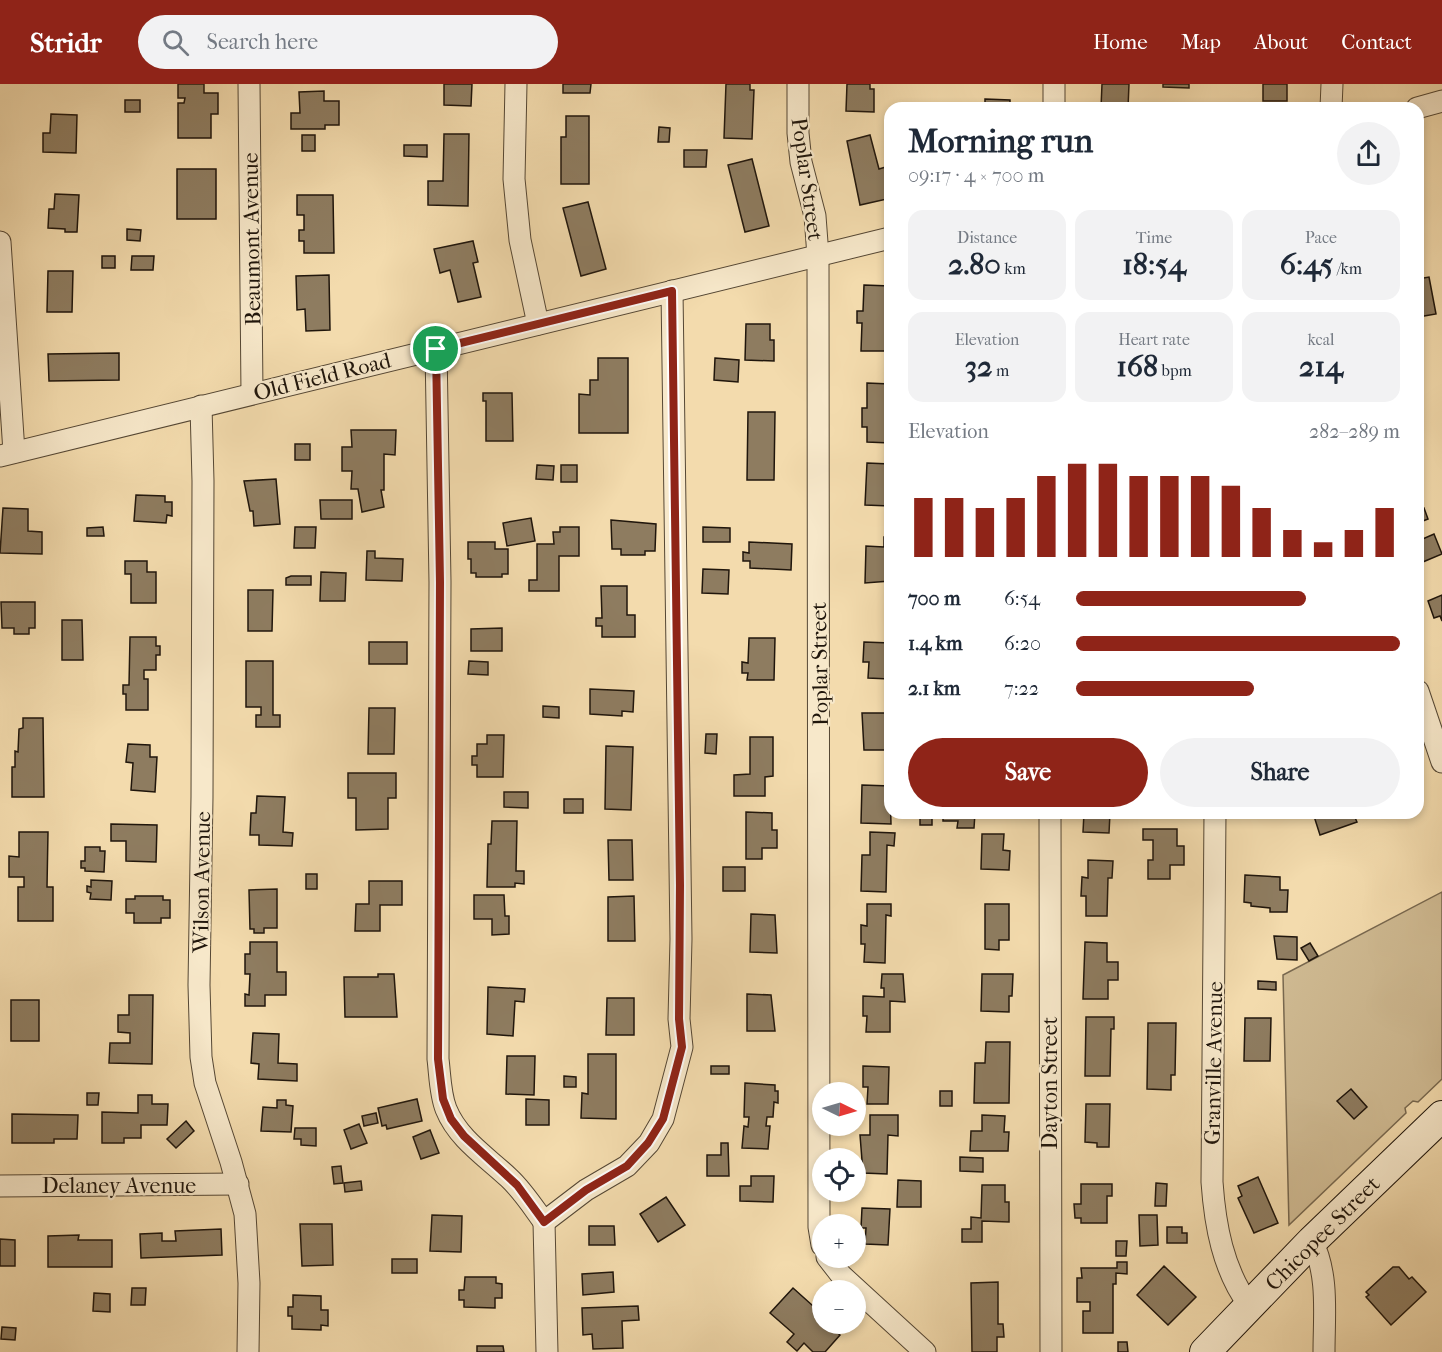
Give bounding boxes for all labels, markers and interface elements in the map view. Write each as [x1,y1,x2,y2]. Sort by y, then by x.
search box [138,15,558,69]
text: Stridr [30,26,102,59]
icon: search [159,26,192,59]
text: Search here [207,29,318,55]
text: Home [1093,30,1148,54]
text: Map [1181,30,1221,54]
text: About [1254,30,1308,54]
text: Contact [1341,30,1412,54]
street label: Poplar Street [786,116,829,243]
text: Morning run [908,122,1093,161]
button: share [1337,122,1400,185]
street label: Beaumont Avenue [237,152,267,326]
text: 09:17 · 4 × 700 m [908,164,1044,187]
text: Distance [957,228,1017,247]
text: Time [1136,228,1172,247]
text: Pace [1305,228,1337,247]
text: 2.80 [948,247,1001,282]
text: 18:54 [1122,247,1186,282]
text: 6:45 [1280,247,1333,282]
text: km [1001,259,1026,278]
text: /km [1333,259,1362,278]
pin [410,323,461,374]
text: Elevation [955,330,1019,349]
text: Heart rate [1118,330,1190,349]
text: kcal [1308,330,1334,349]
icon: arrive [419,332,452,365]
street label: Old Field Road [251,347,395,407]
text: 32 [965,349,993,384]
text: 168 [1116,349,1158,384]
text: 214 [1299,349,1343,384]
text: m [993,361,1009,380]
text: bpm [1158,361,1192,380]
text: Elevation [908,420,989,443]
text: 282–289 m [1309,420,1400,443]
text: 700 m [908,587,961,610]
text: 6:54 [1004,587,1040,610]
street label: Poplar Street [806,602,834,726]
text: 1.4 km [908,632,963,655]
text: 6:20 [1004,632,1041,655]
text: 2.1 km [908,677,961,700]
text: 7:22 [1004,677,1039,700]
button: Save [908,738,1148,807]
button: Share [1160,738,1400,807]
street label: Wilson Avenue [188,811,216,954]
street label: Granville Avenue [1200,981,1228,1145]
street label: Dayton Street [1037,1016,1063,1149]
north arrow [812,1082,866,1136]
map controls [812,1082,866,1334]
button: locate [812,1148,866,1202]
street label: Chicopee Street [1260,1171,1385,1296]
street label: Delaney Avenue [42,1173,196,1199]
button: + [812,1214,866,1268]
button: − [812,1280,866,1334]

